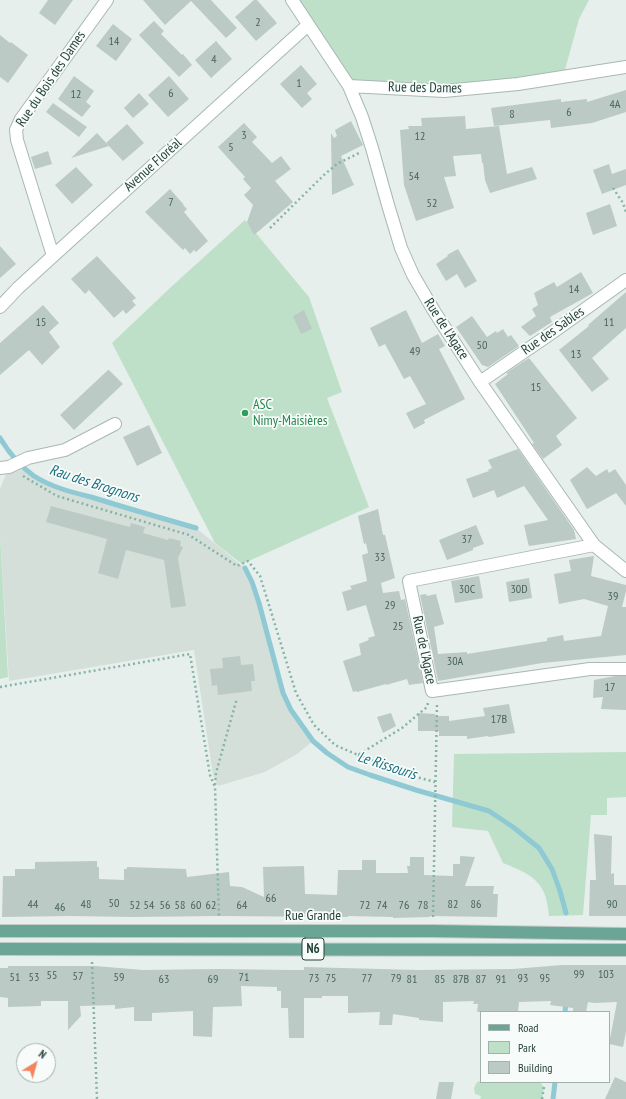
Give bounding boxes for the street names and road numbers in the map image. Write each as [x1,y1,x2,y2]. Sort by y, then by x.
street label: Rue du Bois des Dames [13,28,89,130]
street label: Rue des Dames [388,79,462,97]
street label: Avenue Floréal [121,135,185,195]
street label: Rue de l'Agace [420,295,472,363]
street label: Rue des Sables [518,303,588,359]
street label: Rue de l'Agace [409,614,439,686]
street label: Rue Grande [285,908,341,924]
road number: N6 [302,938,324,960]

